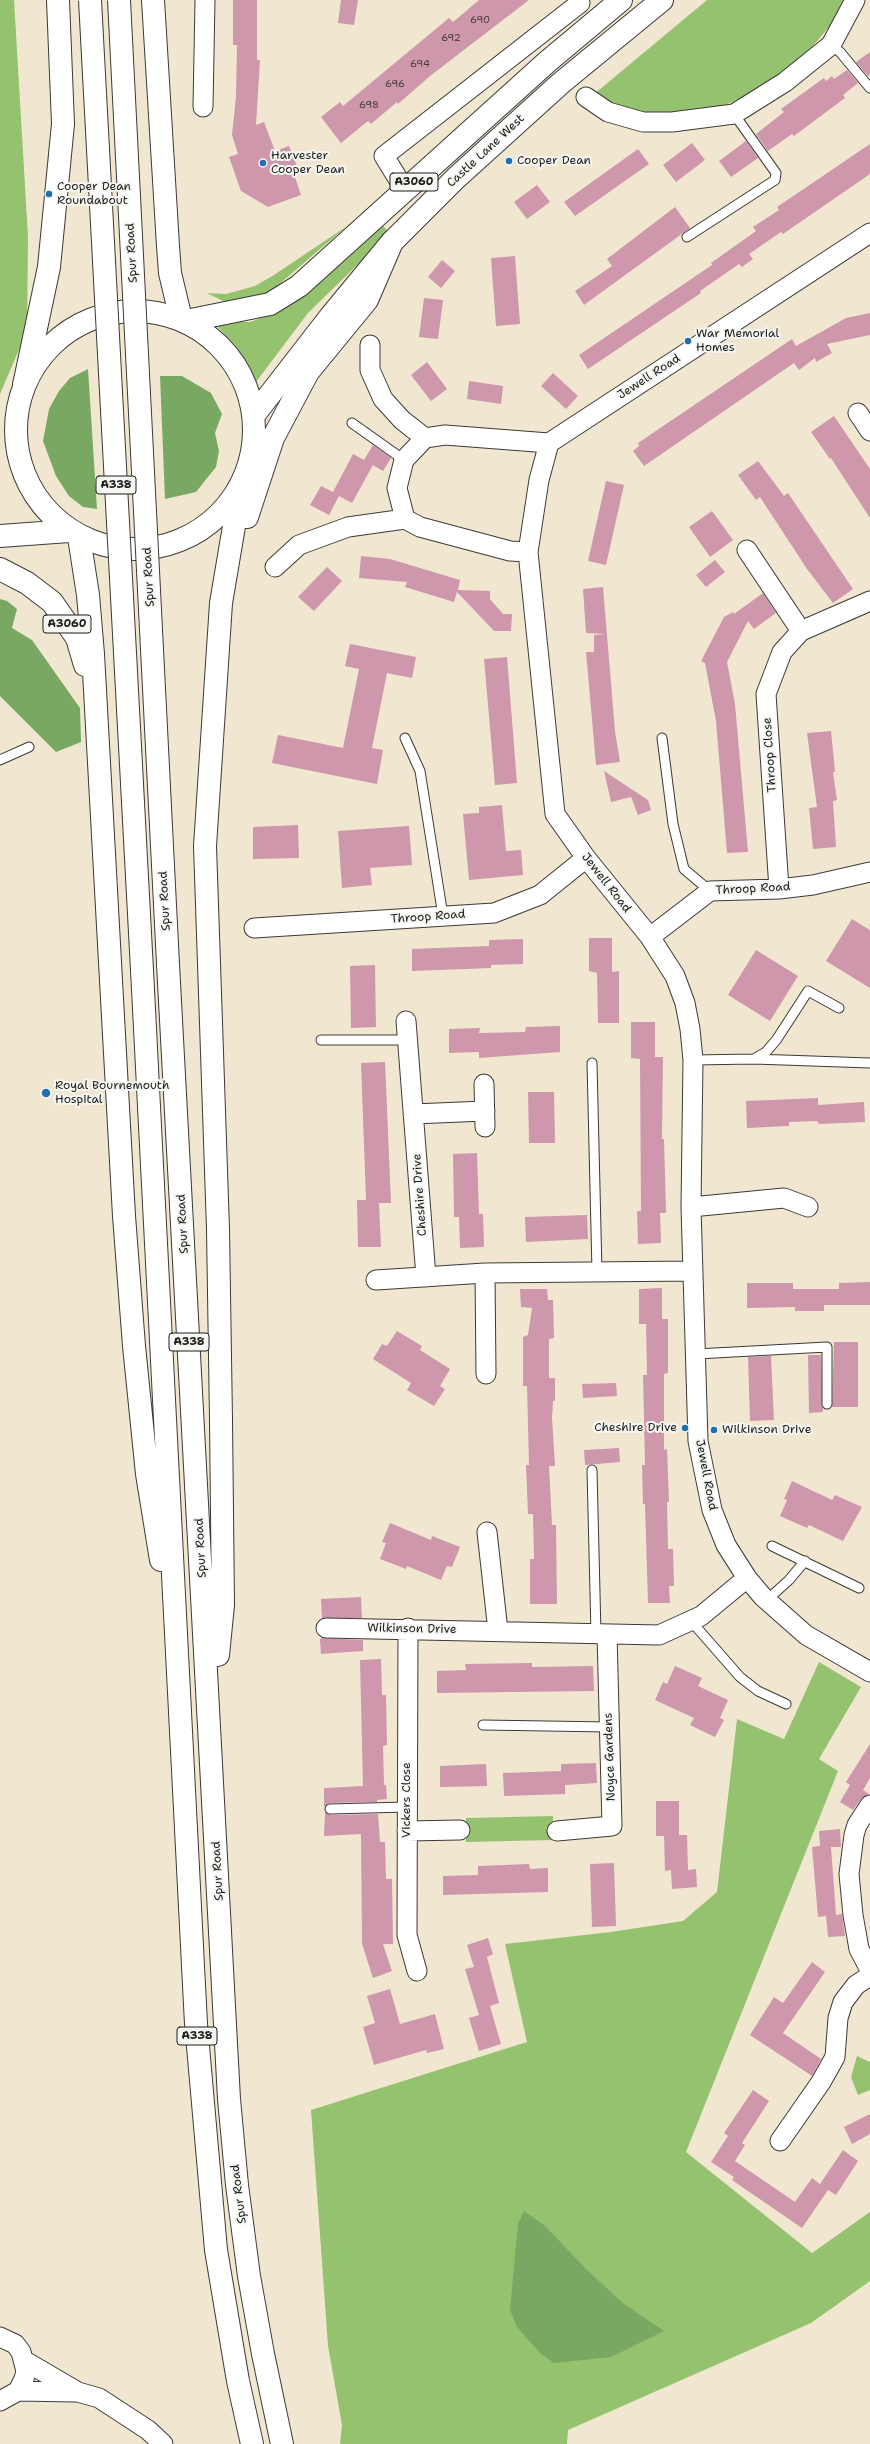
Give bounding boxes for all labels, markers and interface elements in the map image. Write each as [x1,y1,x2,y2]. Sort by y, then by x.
house number: 690 [470,14,490,26]
house number: 692 [441,32,461,44]
house number: 694 [410,58,430,70]
house number: 696 [385,78,405,90]
house number: 698 [359,99,379,111]
street label: Castle Lane West [444,111,528,191]
place label: Harvester Cooper Dean [271,149,345,177]
place label: Cooper Dean [517,154,591,168]
marker: Cooper Dean [504,156,514,166]
marker: Harvester Cooper Dean [258,158,268,168]
road number: A3060 [390,173,438,191]
place label: Cooper Dean Roundabout [57,180,131,208]
marker: Cooper Dean Roundabout [44,189,54,199]
street label: Spur Road [123,223,141,283]
place label: War Memorial Homes [696,327,779,355]
marker: War Memorial Homes [683,336,693,346]
street label: Jewell Road [615,351,683,403]
road number: A338 [96,476,136,494]
street label: Spur Road [140,547,158,607]
road number: A3060 [43,615,91,633]
street label: Throop Close [760,717,780,793]
street label: Jewell Road [578,850,634,916]
street label: Spur Road [156,871,174,931]
street label: Throop Road [715,880,791,898]
street label: Throop Road [390,907,466,927]
place label: Royal Bournemouth Hospital [55,1079,169,1107]
marker: Royal Bournemouth Hospital [40,1087,52,1099]
street label: Cheshire Drive [410,1153,430,1237]
street label: Spur Road [174,1194,192,1254]
road number: A338 [169,1333,209,1351]
place label: Cheshire Drive [594,1421,677,1435]
marker: Cheshire Drive [680,1423,690,1433]
place label: Wilkinson Drive [722,1423,811,1437]
marker: Wilkinson Drive [709,1425,719,1435]
street label: Jewell Road [692,1438,720,1512]
street label: Spur Road [192,1518,210,1578]
street label: Wilkinson Drive [367,1621,457,1637]
street label: Noyce Gardens [601,1712,619,1802]
street label: Vickers Close [400,1762,414,1838]
street label: Spur Road [209,1841,227,1901]
road number: A338 [177,2027,217,2045]
street label: Spur Road [228,2163,250,2225]

